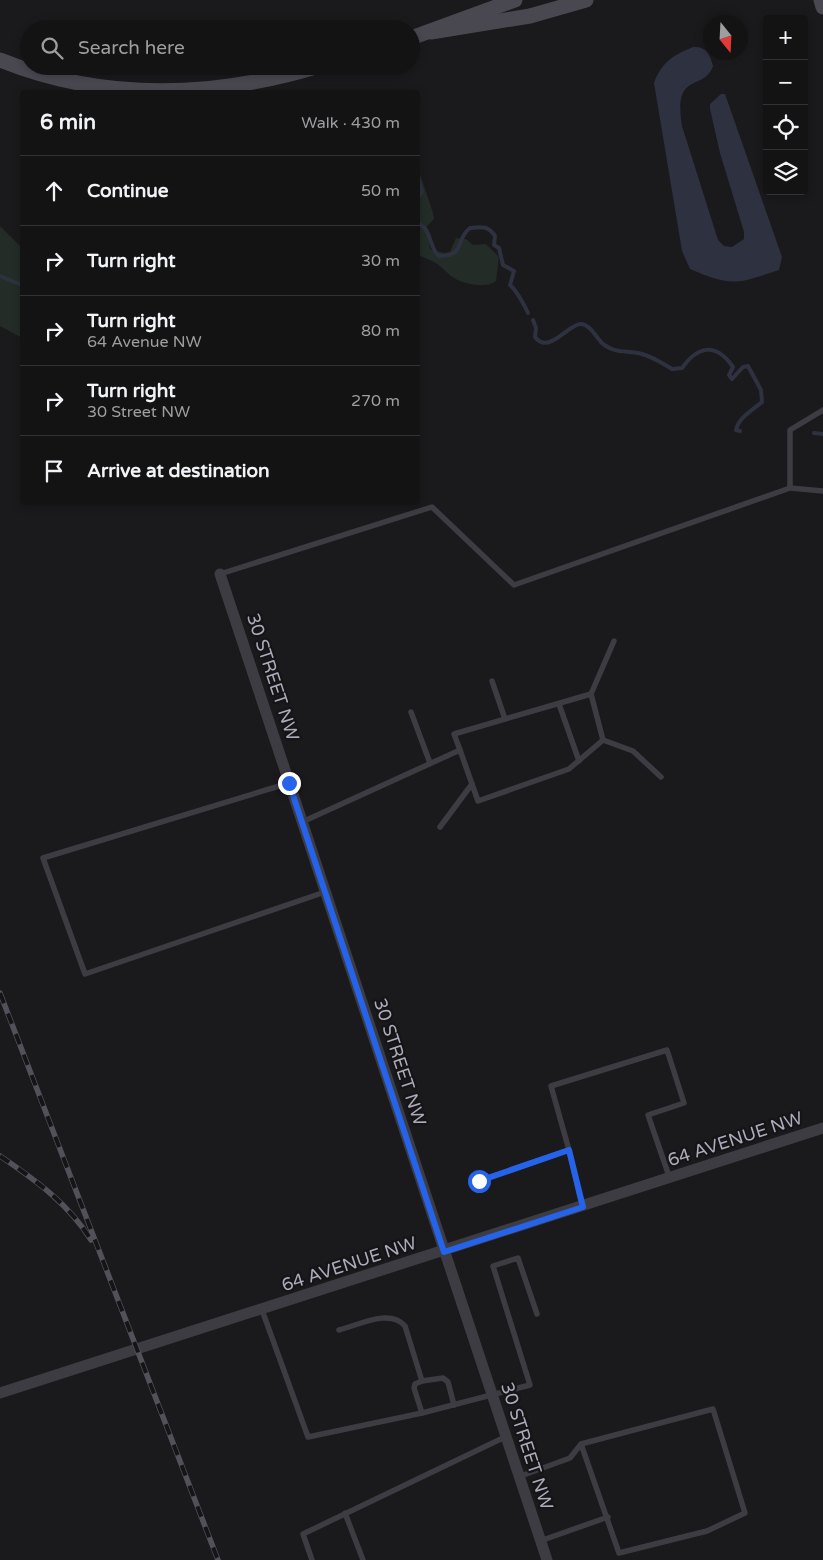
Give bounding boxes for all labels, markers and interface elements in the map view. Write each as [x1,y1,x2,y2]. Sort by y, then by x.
north arrow [703,15,748,60]
map controls [763,15,808,195]
button: + [763,15,808,60]
search box [20,20,420,75]
icon: search [38,34,66,62]
text: Search here [78,37,185,59]
button: − [763,60,808,105]
button: locate [763,105,808,150]
text: 6 min [40,110,96,135]
text: Walk · 430 m [301,113,400,133]
button: layers [763,150,808,195]
icon: ahead [40,177,68,205]
text: Continue [87,180,169,202]
text: 50 m [361,181,400,201]
icon: right [40,247,68,275]
text: Turn right [87,250,175,272]
text: 30 m [361,251,400,271]
text: Turn right [87,310,175,332]
icon: right [40,317,68,345]
text: 80 m [361,321,400,341]
text: 64 Avenue NW [87,332,202,352]
text: Turn right [87,380,175,402]
icon: right [40,387,68,415]
text: 270 m [351,391,400,411]
text: 30 Street NW [87,402,190,422]
icon: arrive [40,457,68,485]
text: Arrive at destination [87,460,270,482]
street label: 30 STREET NW [242,610,304,744]
route end [278,772,301,795]
street label: 30 STREET NW [369,995,431,1129]
street label: 64 AVENUE NW [665,1107,805,1171]
route start [468,1170,491,1193]
street label: 64 AVENUE NW [279,1232,419,1296]
street label: 30 STREET NW [496,1379,558,1513]

